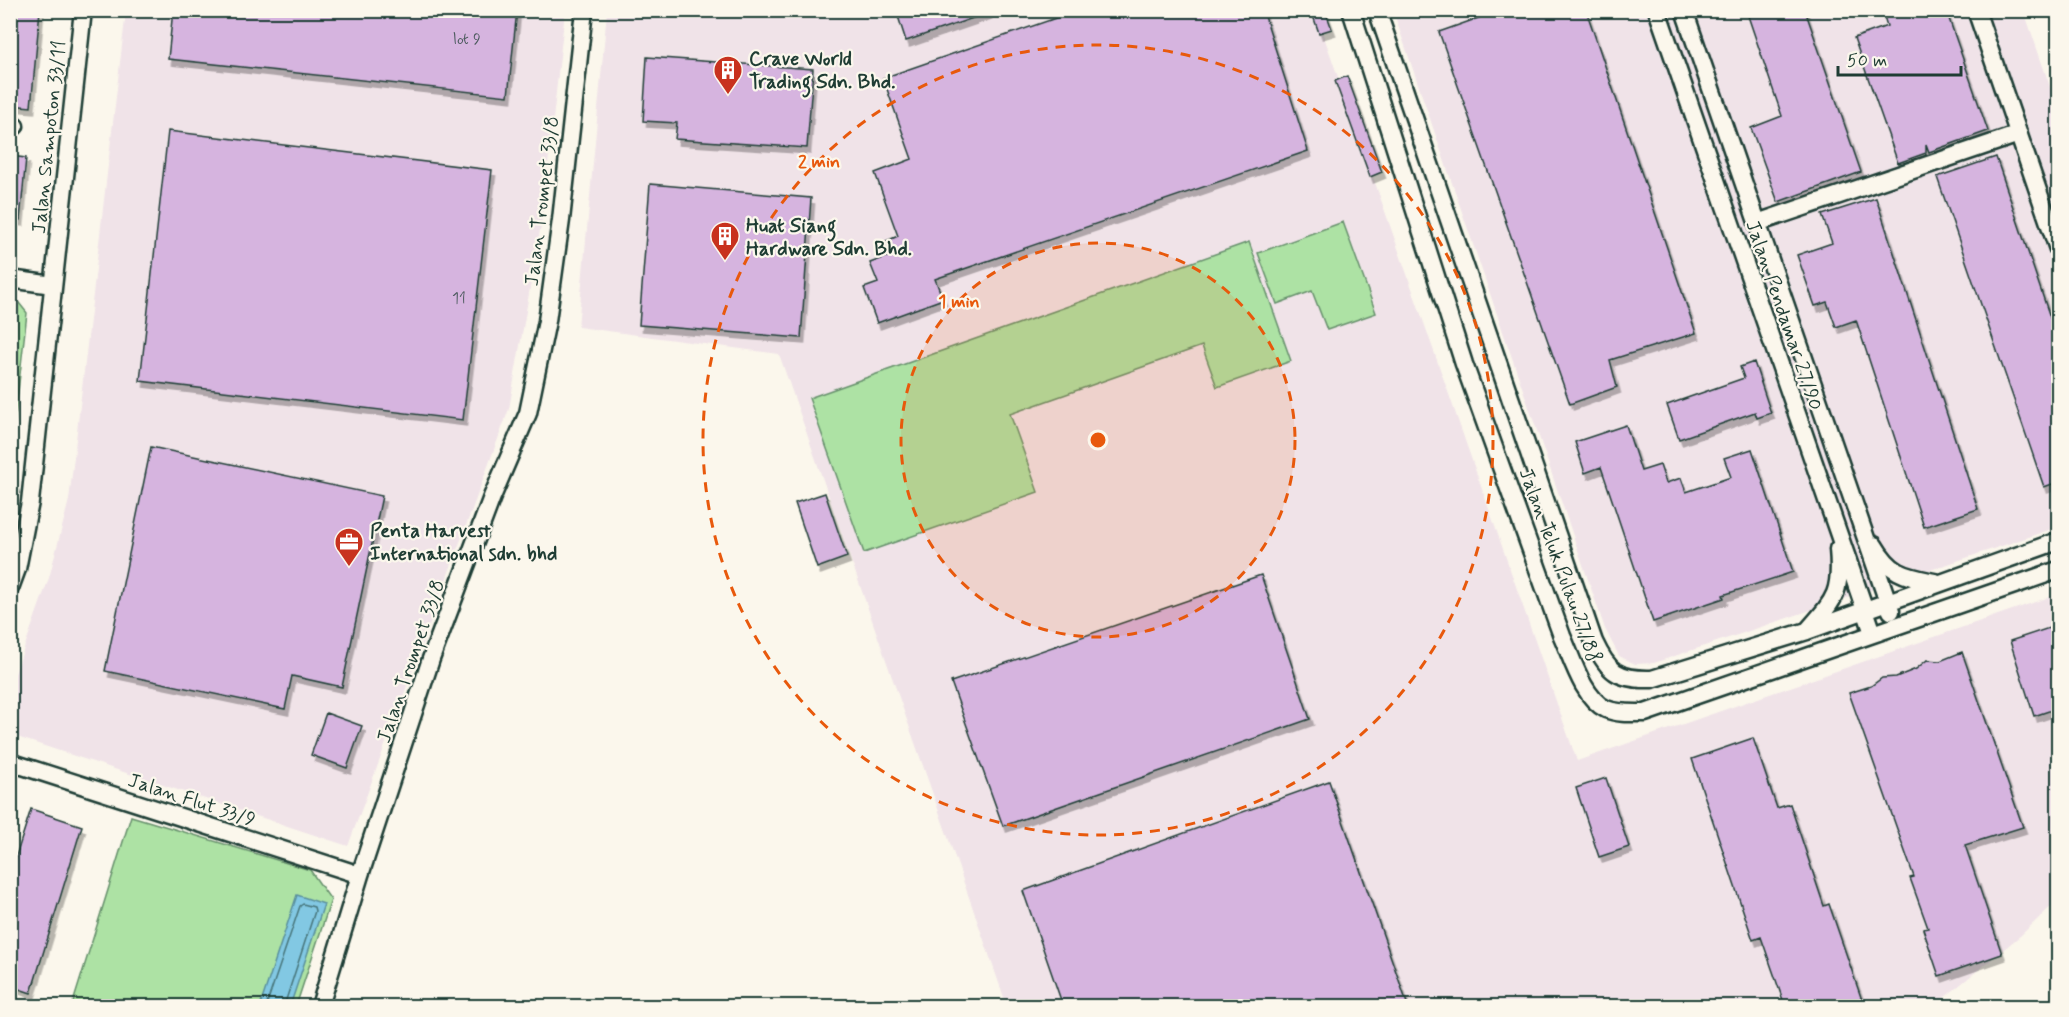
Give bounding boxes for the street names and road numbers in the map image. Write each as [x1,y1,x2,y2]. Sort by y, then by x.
street label: Jalan Sampoton 33/11 [26,39,73,235]
street label: Jalan Trompet 33/8 [519,115,566,288]
street label: Jalan Pendamar 27/90 [1738,217,1829,414]
street label: Jalan Teluk Pulau 27/88 [1512,465,1607,666]
street label: Jalan Trompet 33/8 [371,576,452,747]
street label: Jalan Flut 33/9 [124,767,259,834]

